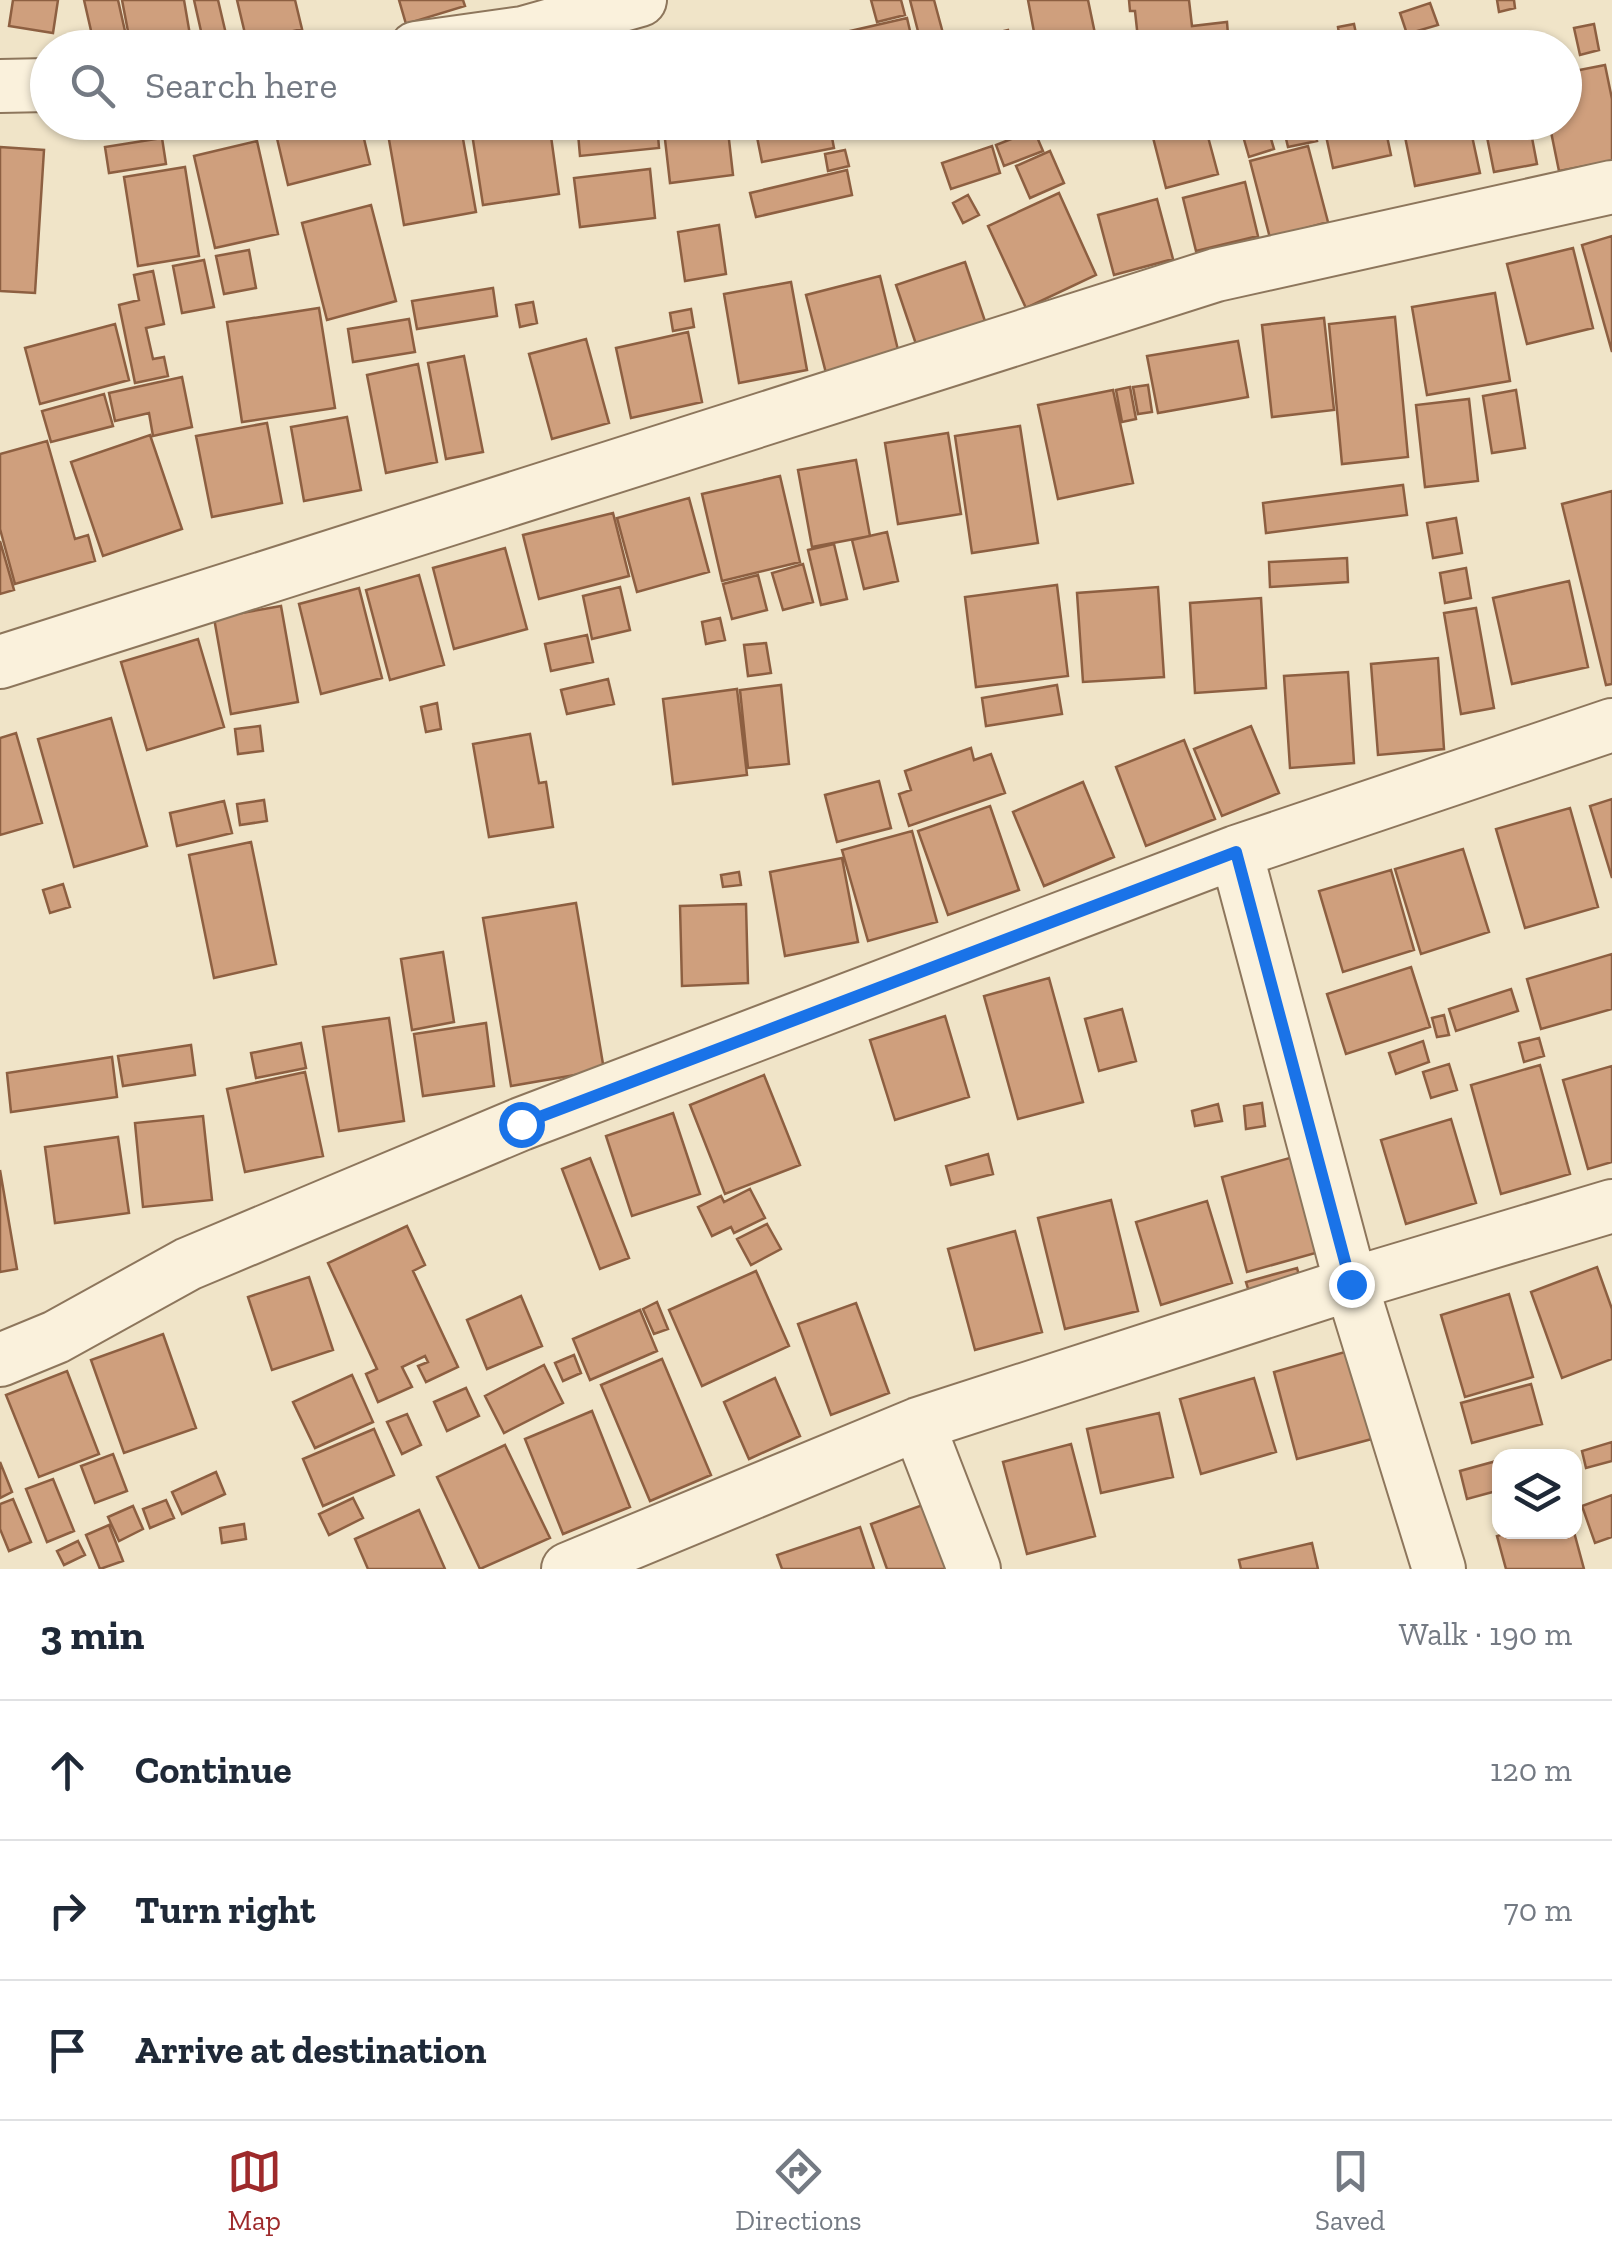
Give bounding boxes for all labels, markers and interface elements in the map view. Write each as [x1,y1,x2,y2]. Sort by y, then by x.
search box [30,30,1582,140]
icon: search [65,58,120,113]
text: Search here [145,62,337,108]
route start [499,1102,545,1148]
route end [1329,1262,1375,1308]
map controls [1492,1449,1582,1539]
button: layers [1492,1449,1582,1539]
text: 3 min [40,1609,145,1660]
text: Walk · 190 m [1399,1615,1572,1653]
icon: ahead [40,1743,95,1798]
text: Continue [135,1747,292,1793]
text: 120 m [1490,1751,1572,1789]
icon: right [40,1883,95,1938]
text: Turn right [135,1887,315,1933]
text: 70 m [1504,1891,1572,1929]
icon: arrive [40,2023,95,2078]
text: Arrive at destination [135,2027,486,2073]
tab: Map [227,2144,282,2237]
tab: Directions [735,2144,862,2237]
tab: Saved [1315,2144,1385,2237]

